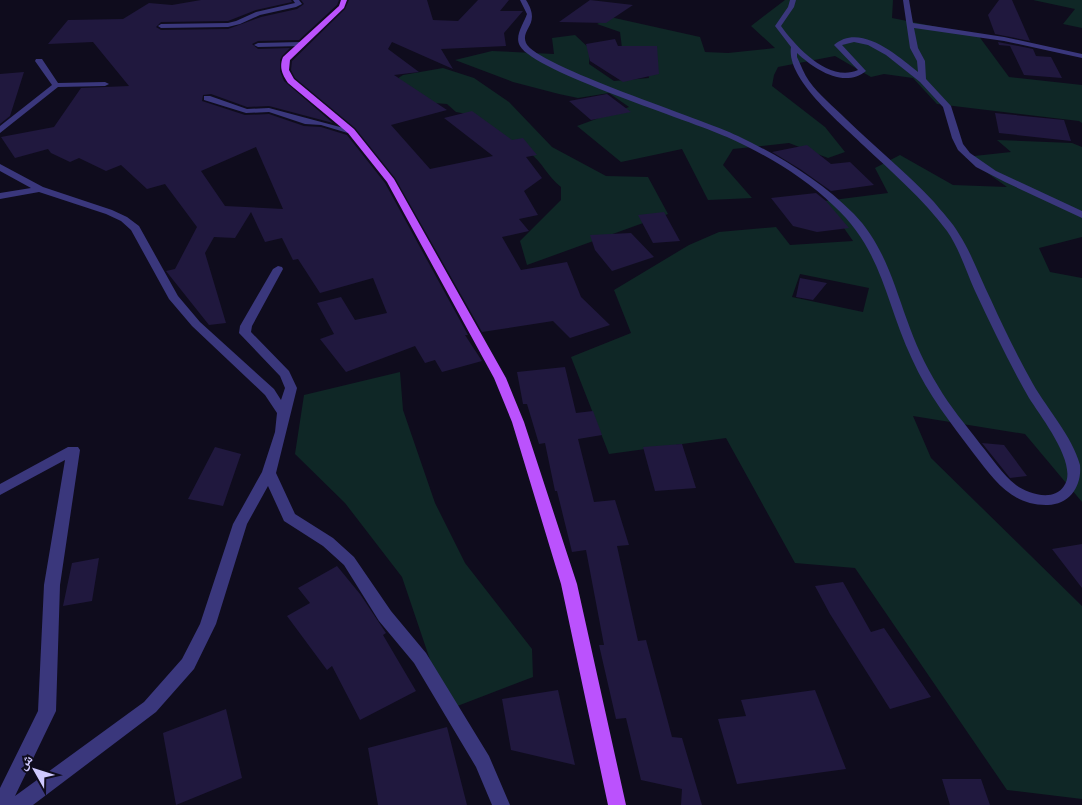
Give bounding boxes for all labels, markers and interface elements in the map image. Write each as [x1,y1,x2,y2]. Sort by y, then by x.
north arrow [10,745,60,795]
text: ش [14,751,37,773]

